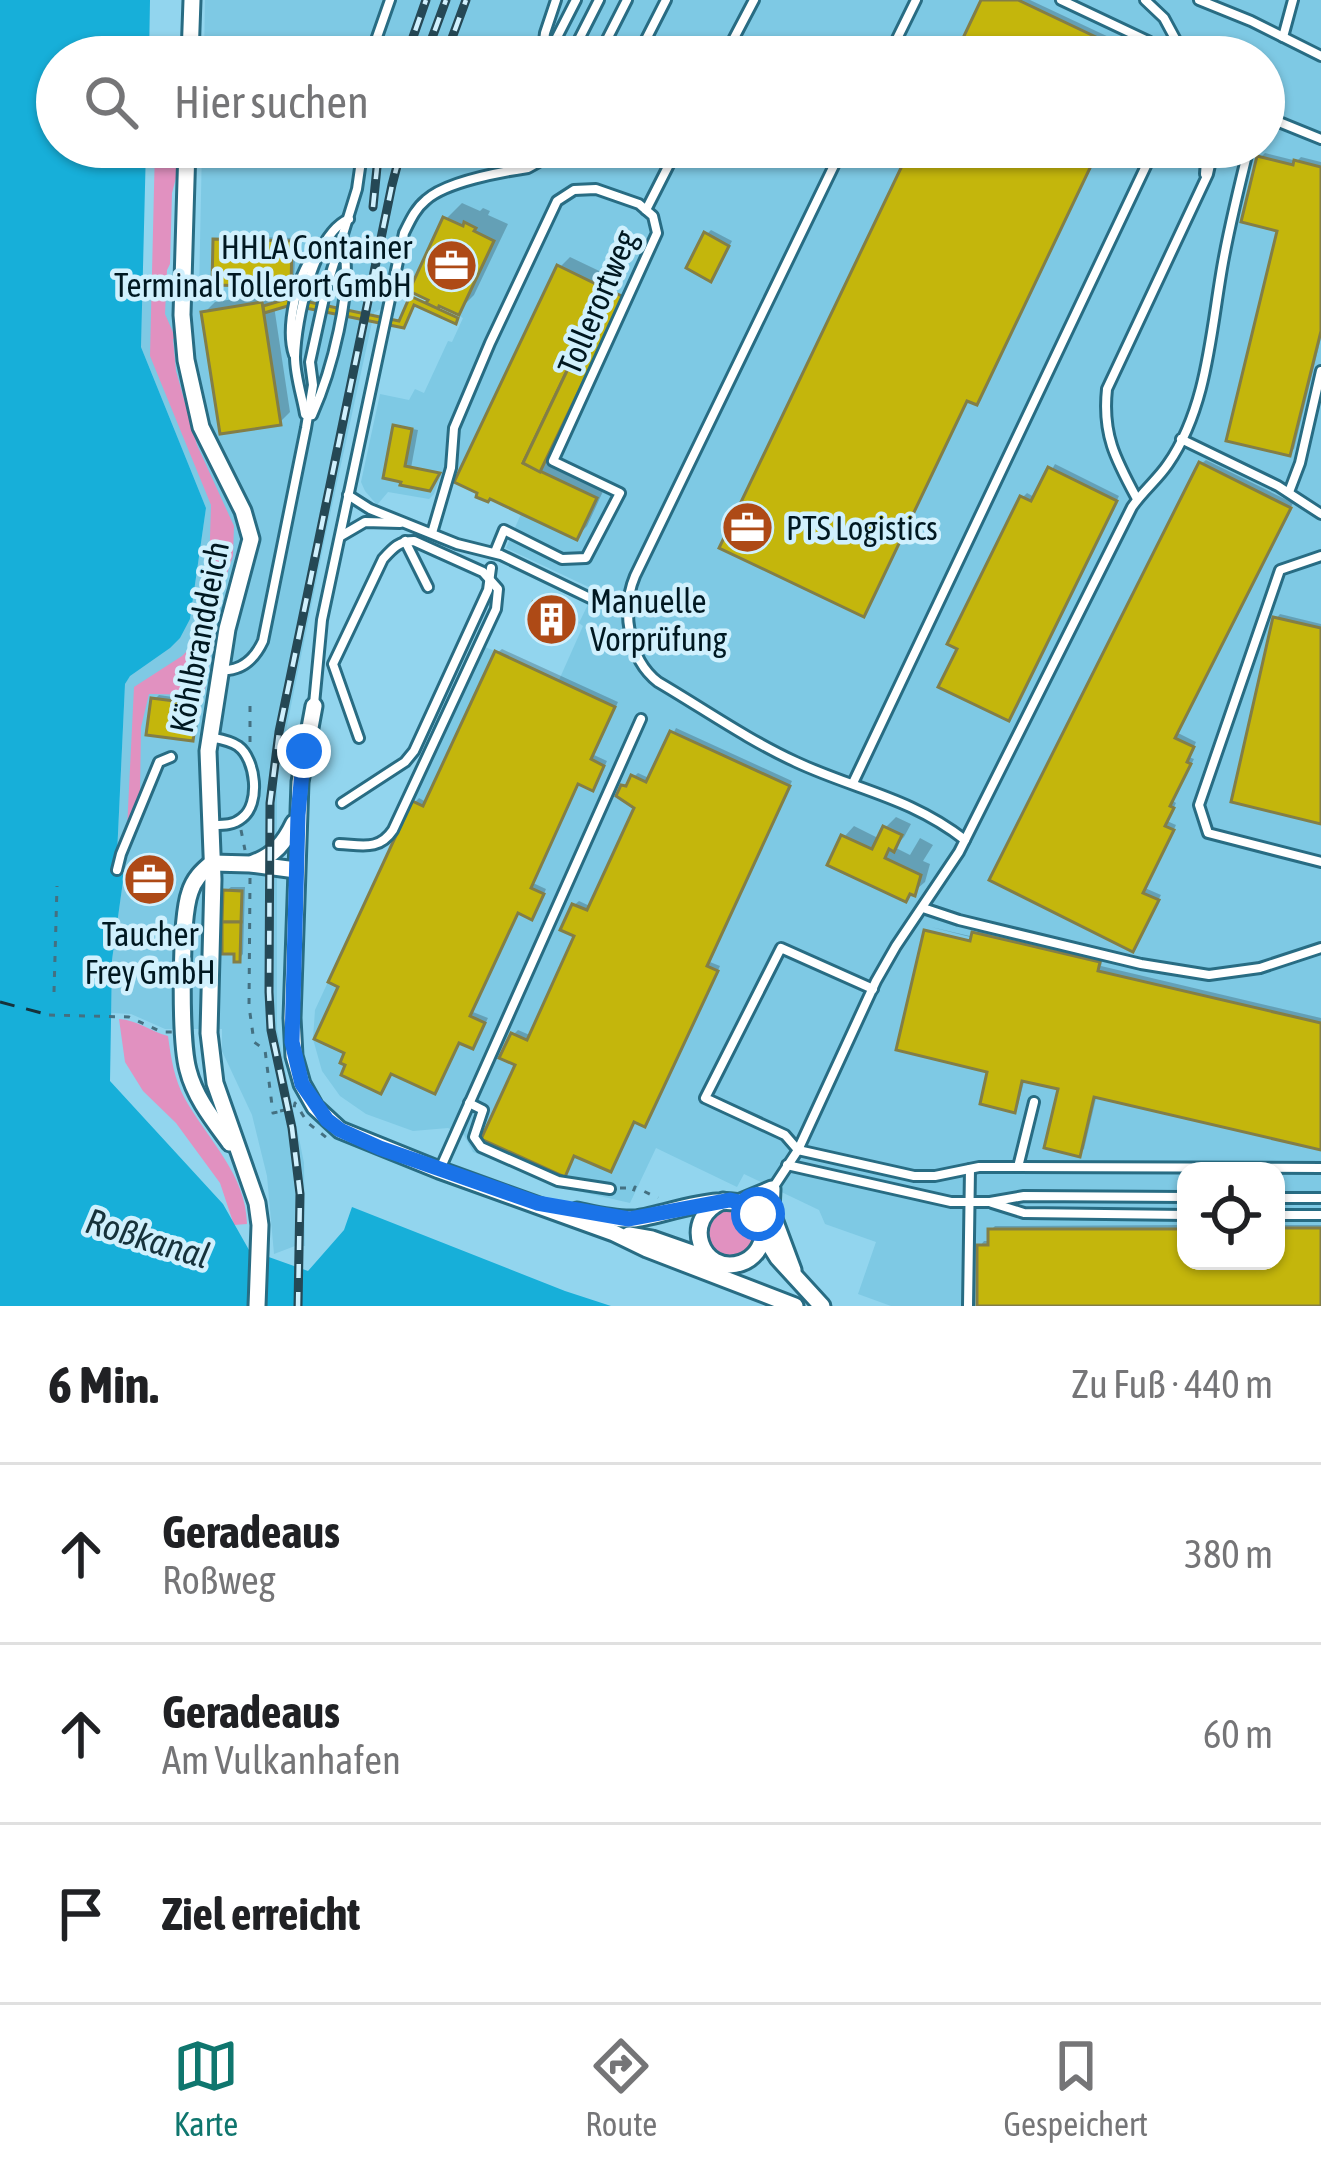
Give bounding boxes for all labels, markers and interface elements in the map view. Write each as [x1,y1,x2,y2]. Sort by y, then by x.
search box [36,36,1285,168]
icon: search [78,69,144,135]
text: Hier suchen [174,76,369,128]
street label: Tollerortweg [550,223,645,380]
place label: HHLA Container Terminal Tollerort GmbH [114,228,413,304]
office icon: HHLA Container Terminal Tollerort GmbH [423,238,479,294]
office icon: PTS Logistics [719,500,775,556]
place label: PTS Logistics [786,509,938,547]
street label: Köhlbranddeich [162,538,236,736]
place label: Manuelle Vorprüfung [590,582,728,658]
building icon: Manuelle Vorprüfung [523,592,579,648]
route end [277,724,331,778]
office icon: Taucher Frey GmbH [122,852,178,908]
place label: Taucher Frey GmbH [84,915,216,991]
map controls [1177,1162,1285,1270]
button: locate [1177,1162,1285,1270]
route start [731,1187,785,1241]
water label: Roßkanal [81,1199,215,1277]
text: 6 Min. [48,1355,159,1414]
text: Zu Fuß · 440 m [1071,1362,1273,1406]
text: Geradeaus [162,1506,340,1558]
icon: ahead [48,1521,114,1587]
text: 380 m [1185,1532,1273,1576]
text: Roßweg [162,1558,276,1602]
text: Geradeaus [162,1686,340,1738]
icon: ahead [48,1701,114,1767]
text: 60 m [1203,1712,1273,1756]
text: Am Vulkanhafen [162,1738,401,1782]
icon: arrive [48,1881,114,1947]
text: Ziel erreicht [162,1888,360,1940]
tab: Karte [173,2033,239,2143]
tab: Route [585,2033,657,2143]
tab: Gespeichert [1003,2033,1148,2143]

